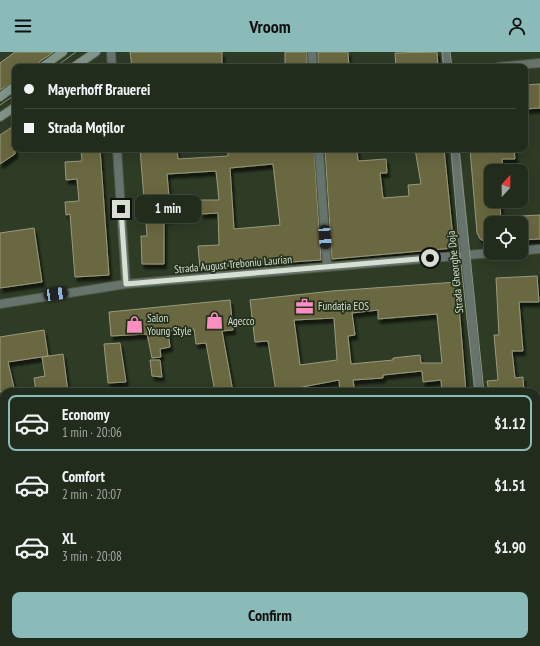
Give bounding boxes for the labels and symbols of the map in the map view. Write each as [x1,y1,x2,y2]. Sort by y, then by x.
north arrow [484,164,528,208]
callout: 1 min [135,195,201,223]
route end [112,200,130,218]
car [318,225,332,249]
street label: Strada Gheorghe Doja [444,230,466,314]
route start [421,249,439,267]
street label: Strada August Treboniu Laurian [173,252,293,276]
car [43,286,69,302]
office icon: Fundația EOS [295,296,315,316]
place label: Fundația EOS [318,299,369,313]
place label: Salon Young Style [147,311,192,338]
shop icon: Agecco [205,311,225,331]
shop icon: Salon Young Style [124,314,144,334]
place label: Agecco [228,314,255,328]

